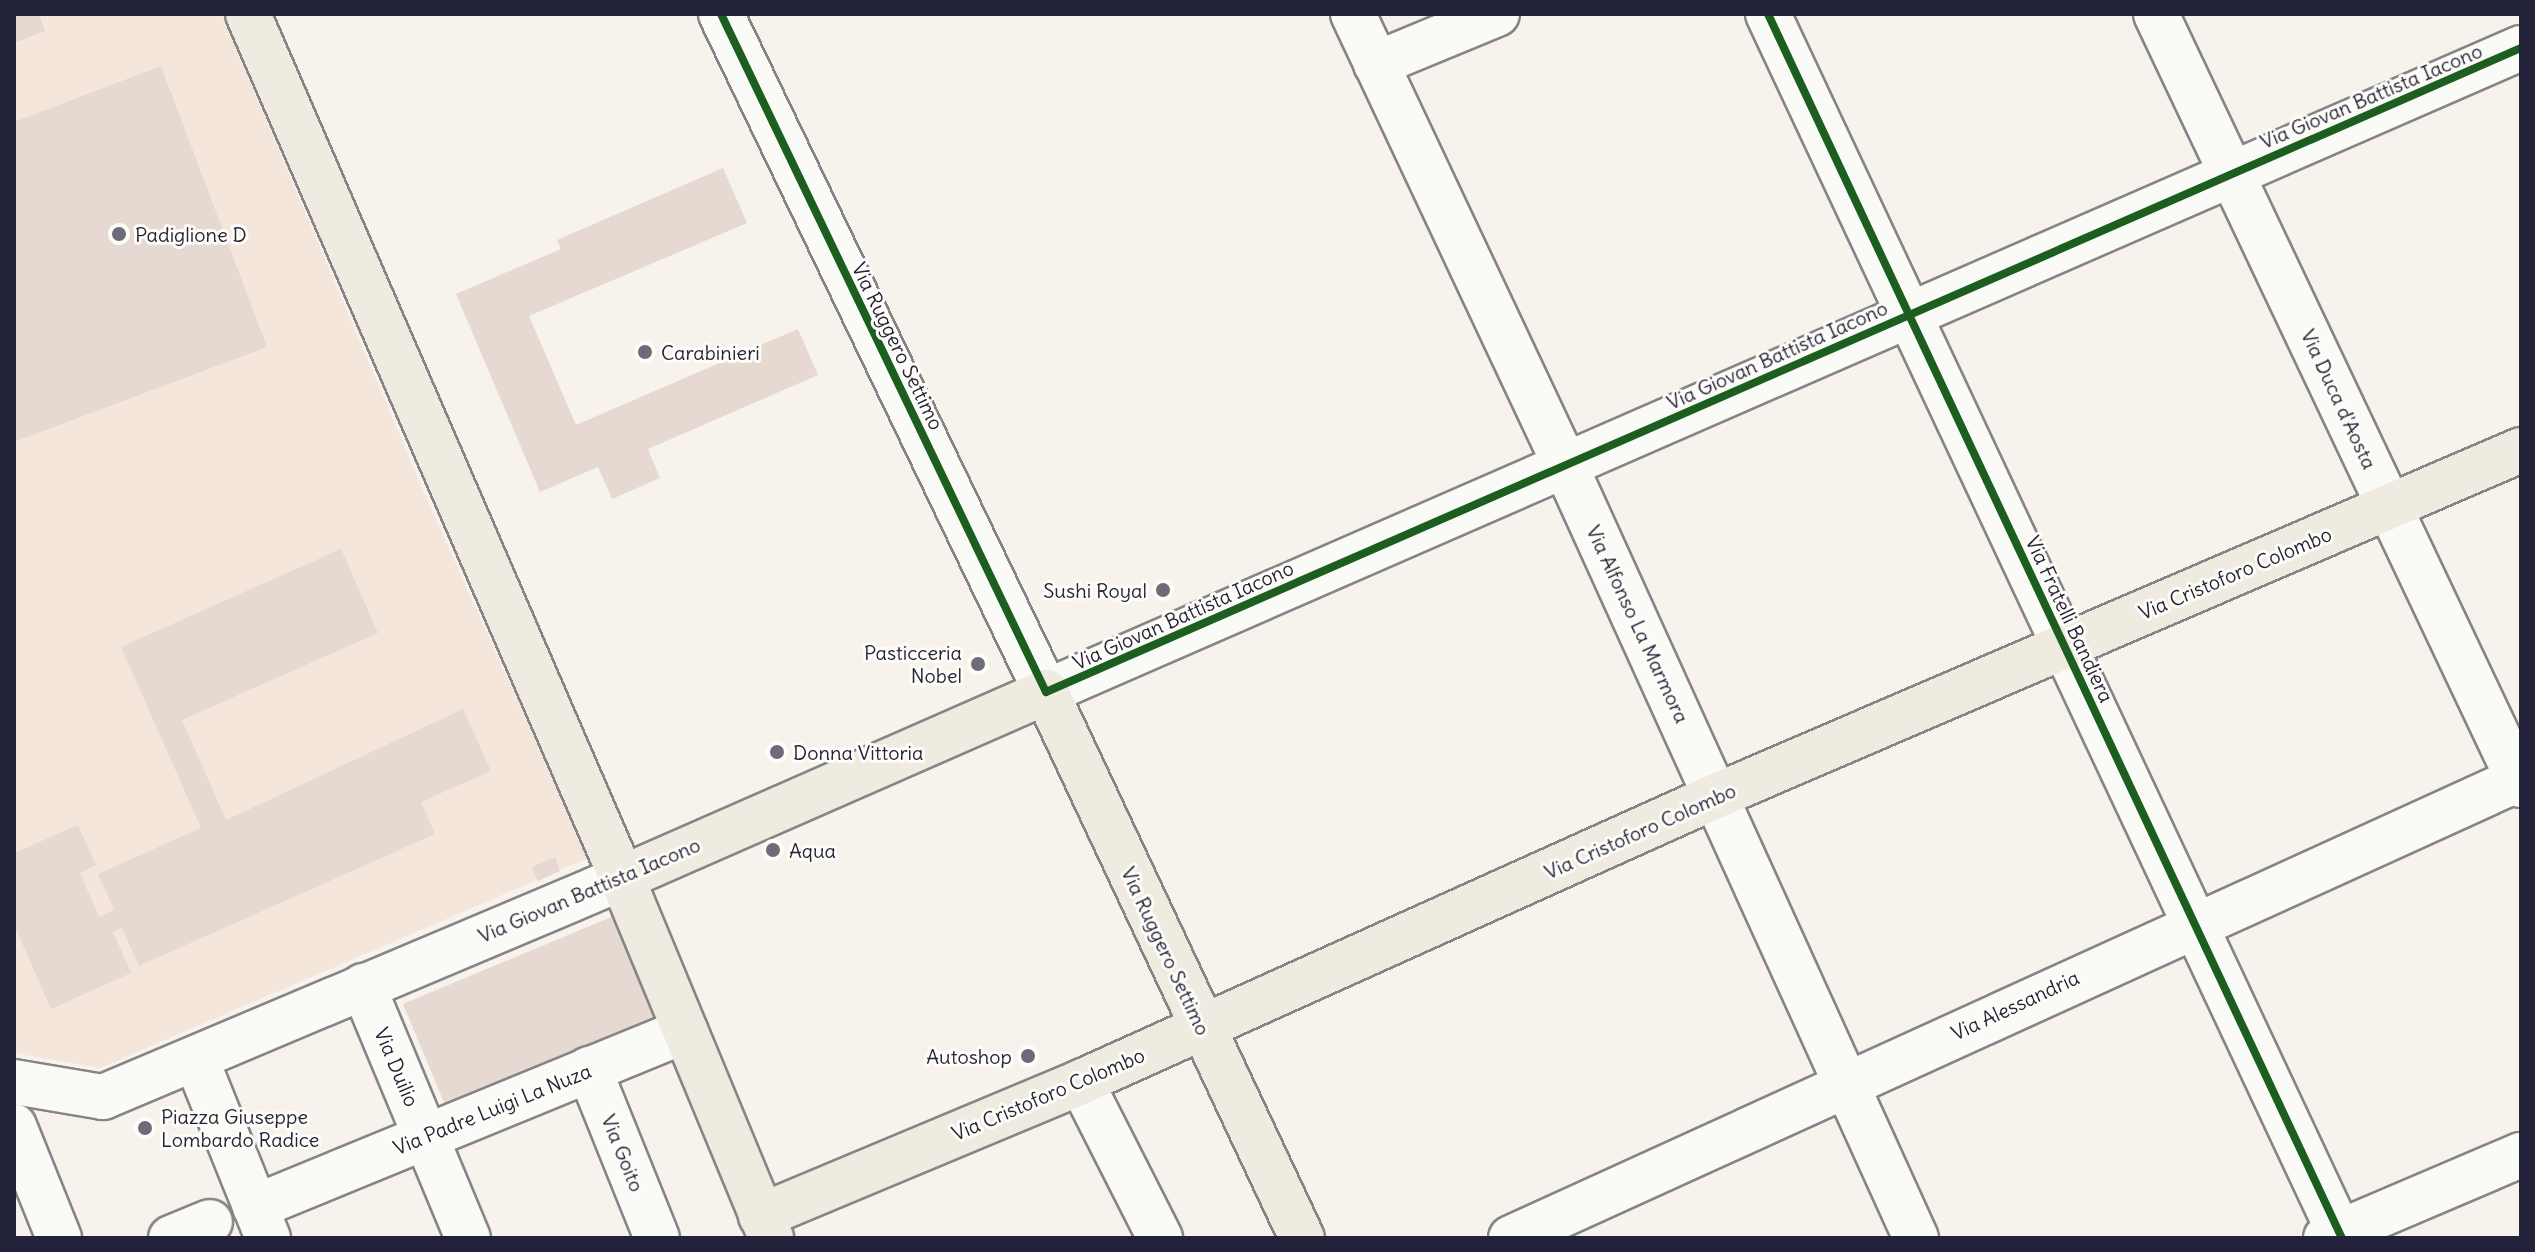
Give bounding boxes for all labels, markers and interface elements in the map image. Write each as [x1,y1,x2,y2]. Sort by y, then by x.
street label: Via Giovan Battista Iacono [2256,38,2486,154]
place label: Padiglione D [135,222,247,246]
marker: Padiglione D [110,225,128,243]
street label: Via Ruggero Settimo [847,258,949,434]
street label: Via Giovan Battista Iacono [1663,295,1891,415]
street label: Via Duca d'Aosta [2296,325,2382,473]
place label: Carabinieri [661,340,760,364]
marker: Carabinieri [636,343,654,361]
street label: Via Alfonso La Marmora [1582,521,1694,727]
street label: Via Cristoforo Colombo [2135,522,2335,624]
street label: Via Fratelli Bandiera [2021,532,2119,706]
street label: Via Giovan Battista Iacono [1069,555,1297,675]
place label: Sushi Royal [1043,578,1147,602]
marker: Sushi Royal [1154,581,1172,599]
place label: Pasticceria Nobel [864,640,962,687]
marker: Pasticceria Nobel [969,655,987,673]
place label: Donna Vittoria [793,740,924,764]
marker: Donna Vittoria [768,743,786,761]
street label: Via Cristoforo Colombo [1541,778,1739,884]
street label: Via Giovan Battista Iacono [474,832,704,948]
place label: Aqua [789,838,836,862]
marker: Aqua [764,841,782,859]
street label: Via Ruggero Settimo [1116,863,1216,1039]
street label: Via Alessandria [1947,965,2083,1045]
street label: Via Duilio [370,1024,424,1110]
street label: Via Cristoforo Colombo [948,1043,1148,1145]
place label: Autoshop [926,1044,1012,1068]
marker: Autoshop [1019,1047,1037,1065]
street label: Via Padre Luigi La Nuza [390,1058,594,1160]
place label: Piazza Giuseppe Lombardo Radice [161,1104,319,1151]
street label: Via Goito [597,1111,649,1195]
marker: Piazza Giuseppe Lombardo Radice [136,1119,154,1137]

